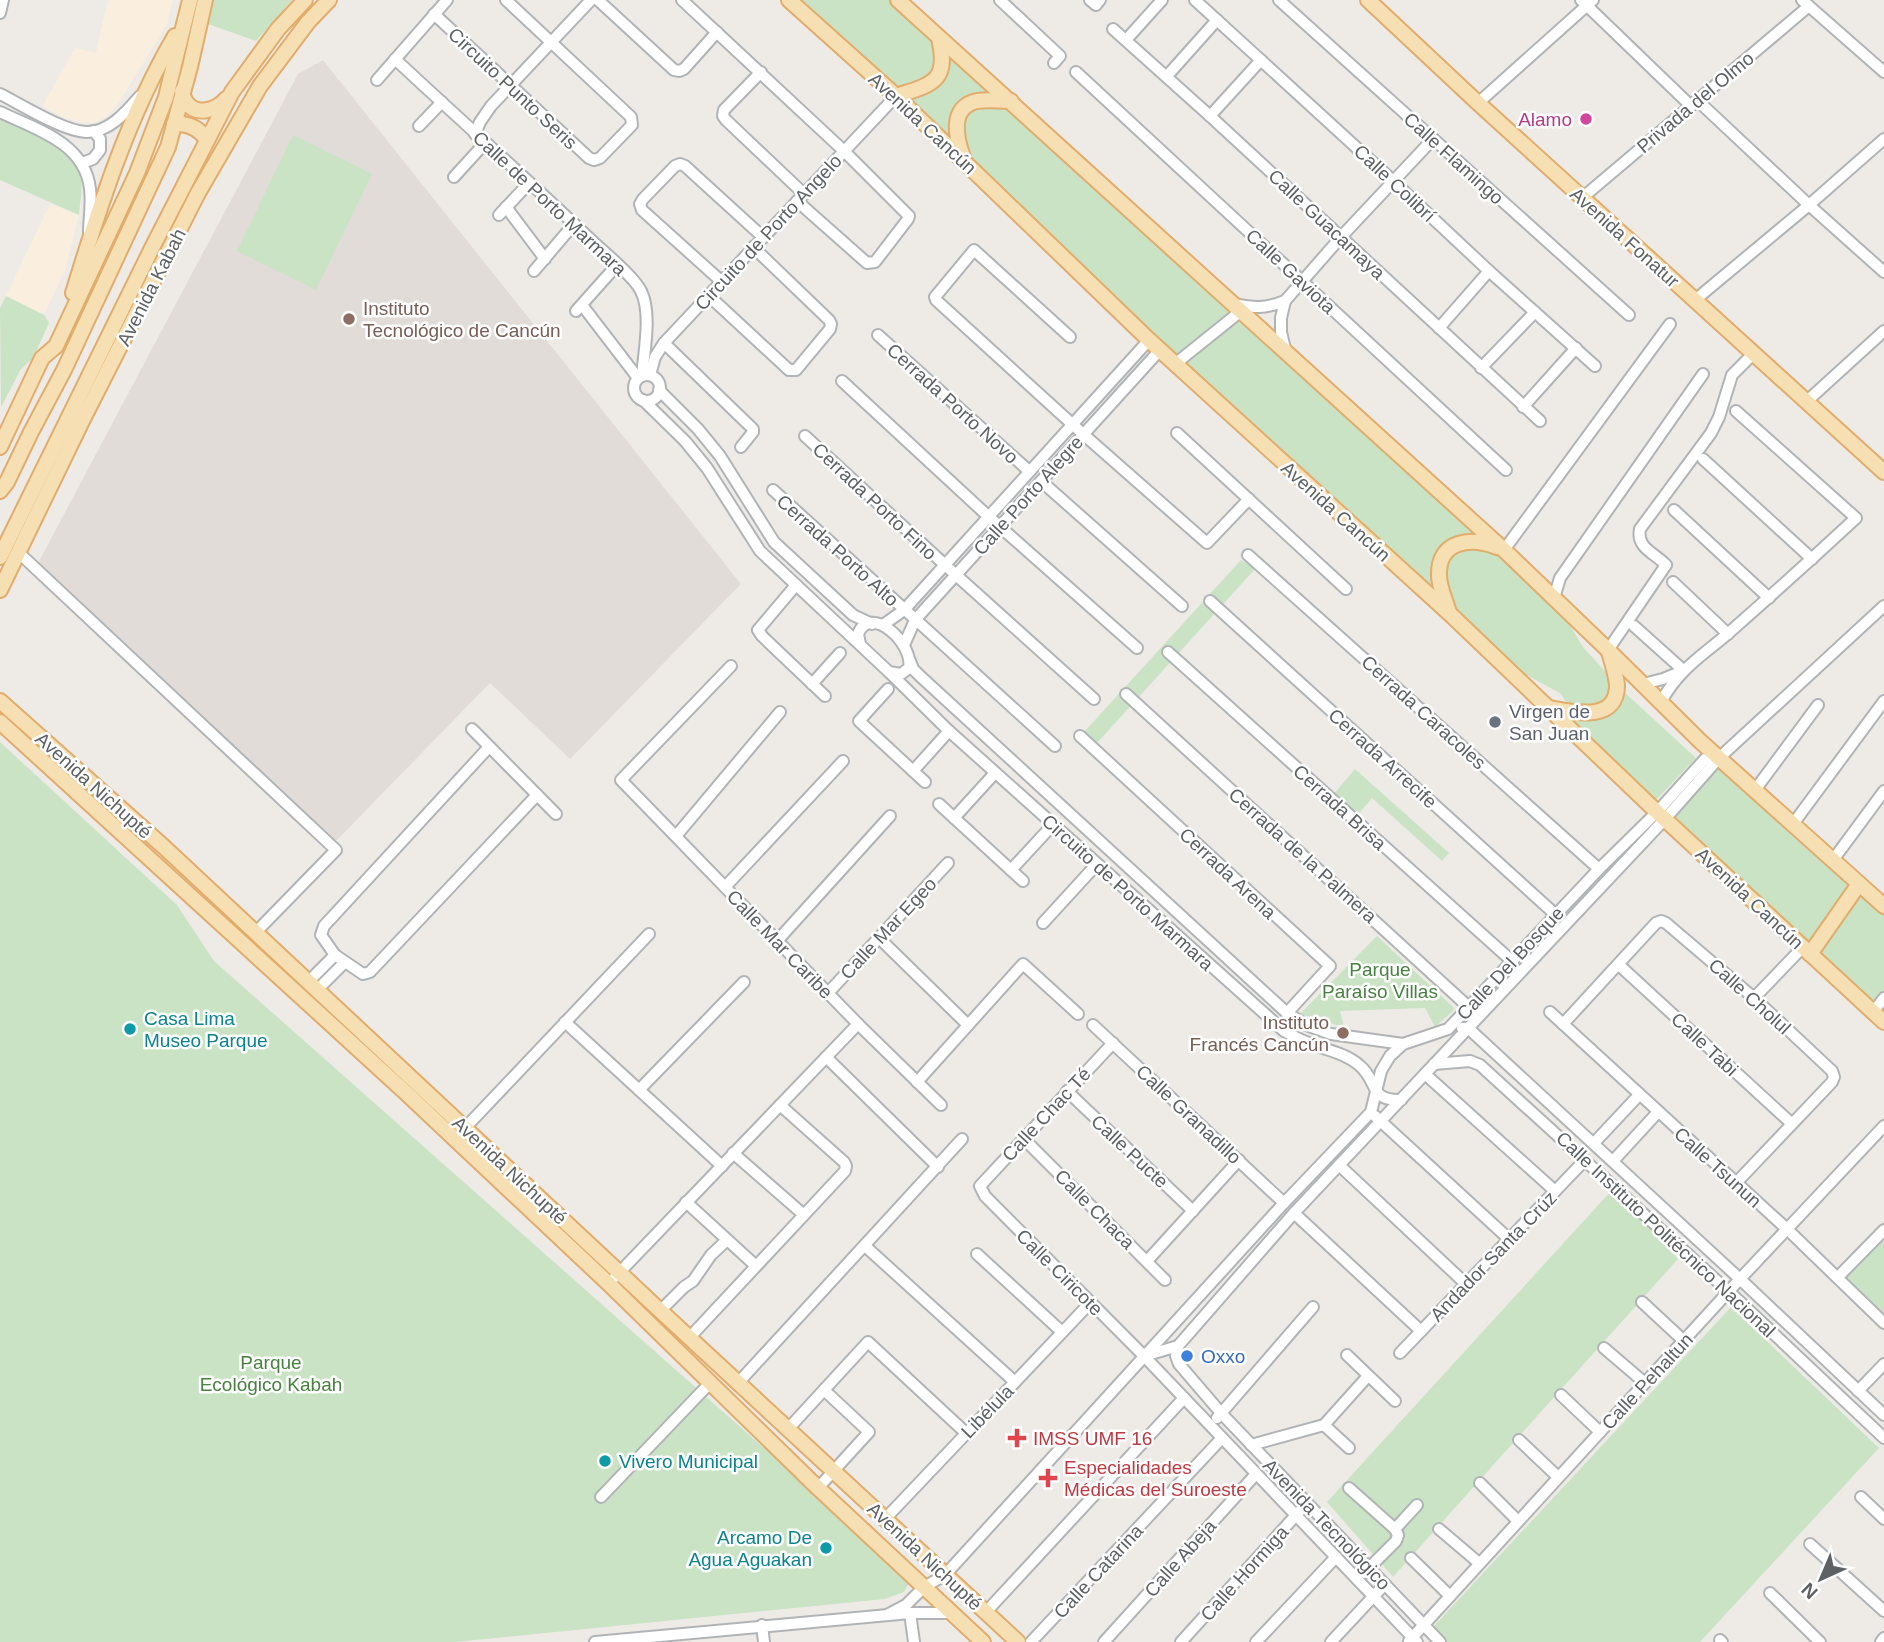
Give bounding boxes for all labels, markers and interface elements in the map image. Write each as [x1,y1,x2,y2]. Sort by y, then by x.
street label: Circuito Punto Seris [444,23,581,153]
street label: Privada del Olmo [1633,48,1758,157]
street label: Avenida Cancún [865,68,981,178]
street label: Calle Flamingo [1400,108,1508,209]
place label: Alamo [1518,109,1572,130]
marker: Alamo [1578,111,1594,127]
street label: Calle de Porto Marmara [469,127,631,280]
street label: Calle Colibrí [1350,140,1440,227]
street label: Circuito de Porto Angelo [691,150,846,314]
street label: Calle Guacamaya [1264,165,1389,284]
street label: Avenida Fonatur [1566,183,1684,292]
street label: Avenida Kabah [113,225,190,349]
street label: Calle Gaviota [1242,225,1340,318]
place label: Instituto Tecnológico de Cancún [363,298,561,341]
marker: Instituto Tecnológico de Cancún [341,311,357,327]
street label: Cerrada Porto Novo [883,339,1022,468]
street label: Calle Porto Alegre [969,431,1087,559]
street label: Cerrada Porto Fino [808,439,941,564]
street label: Avenida Cancún [1277,457,1394,566]
street label: Cerrada Porto Alto [773,490,903,610]
street label: Cerrada Caracoles [1357,651,1490,774]
place label: Virgen de San Juan [1509,701,1590,744]
street label: Cerrada Arrecife [1324,704,1441,812]
marker: Virgen de San Juan [1487,714,1503,730]
street label: Avenida Nichupté [31,728,156,843]
street label: Cerrada Brisa [1289,760,1391,855]
street label: Cerrada de la Palmera [1225,784,1381,927]
street label: Circuito de Porto Marmara [1038,810,1218,975]
street label: Cerrada Arena [1175,824,1280,923]
street label: Avenida Cancún [1692,843,1808,953]
street label: Calle Mar Egeo [836,873,941,983]
street label: Calle Mar Caribe [723,886,837,1003]
street label: Calle Del Bosque [1453,902,1568,1024]
street label: Calle Cholul [1705,954,1795,1038]
park label: Parque Paraíso Villas [1322,959,1438,1002]
place label: Casa Lima Museo Parque [144,1008,268,1051]
street label: Calle Tabi [1667,1008,1742,1080]
place label: Instituto Francés Cancún [1190,1012,1329,1055]
marker: Casa Lima Museo Parque [122,1021,138,1037]
marker: Instituto Francés Cancún [1335,1025,1351,1041]
street label: Calle Granadillo [1132,1061,1245,1168]
street label: Calle Chac Té [998,1063,1095,1165]
street label: Calle Pucte [1087,1111,1172,1192]
street label: Avenida Nichupté [448,1112,571,1229]
street label: Calle Tsunun [1670,1123,1765,1212]
street label: Calle Instituto Politécnico Nacional [1552,1127,1779,1341]
street label: Calle Chaca [1051,1165,1139,1254]
street label: Andador Santa Crúz [1426,1187,1561,1326]
street label: Calle Ciricote [1012,1225,1107,1320]
street label: Calle Pehaltun [1598,1329,1697,1434]
place label: Oxxo [1201,1346,1245,1367]
marker: Oxxo [1179,1348,1195,1364]
park label: Parque Ecológico Kabah [200,1352,342,1395]
street label: Libélula [957,1380,1018,1442]
marker: IMSS UMF 16 [1007,1428,1027,1448]
place label: IMSS UMF 16 [1033,1428,1152,1449]
place label: Vivero Municipal [619,1451,758,1472]
marker: Vivero Municipal [597,1453,613,1469]
street label: Avenida Tecnológico [1259,1455,1394,1594]
place label: Especialidades Médicas del Suroeste [1064,1457,1247,1500]
marker: Especialidades Médicas del Suroeste [1038,1468,1058,1488]
street label: Avenida Nichupté [863,1498,986,1615]
street label: Calle Abeja [1140,1515,1221,1601]
street label: Calle Catarina [1050,1520,1147,1623]
street label: Calle Hormiga [1196,1521,1293,1625]
place label: Arcamo De Agua Aguakan [688,1527,812,1570]
marker: Arcamo De Agua Aguakan [818,1540,834,1556]
north arrow [1786,1544,1856,1614]
text: N [1797,1579,1822,1603]

